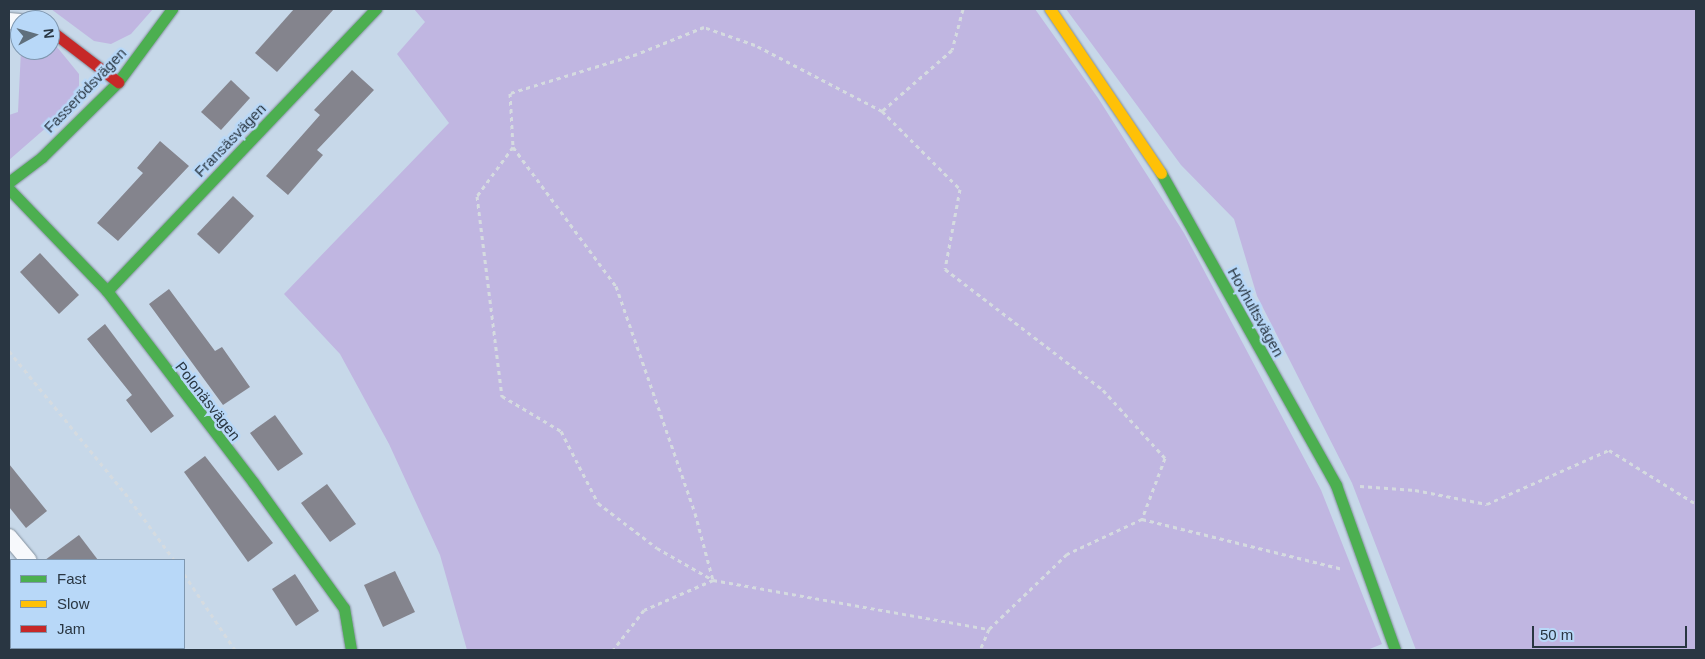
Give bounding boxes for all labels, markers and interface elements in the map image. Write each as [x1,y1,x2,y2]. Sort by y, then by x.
north arrow [10,10,60,60]
text: N [40,28,57,39]
street label: Fasserödsvägen [40,44,130,136]
street label: Fransäsvägen [191,100,269,180]
street label: Hovhultsvägen [1224,264,1288,360]
street label: Polonäsvägen [172,358,244,444]
legend [10,559,185,649]
text: Fast [57,570,86,587]
text: Slow [57,595,90,612]
scale bar [1535,616,1690,648]
text: Jam [57,620,85,637]
text: 50 m [1540,626,1573,643]

